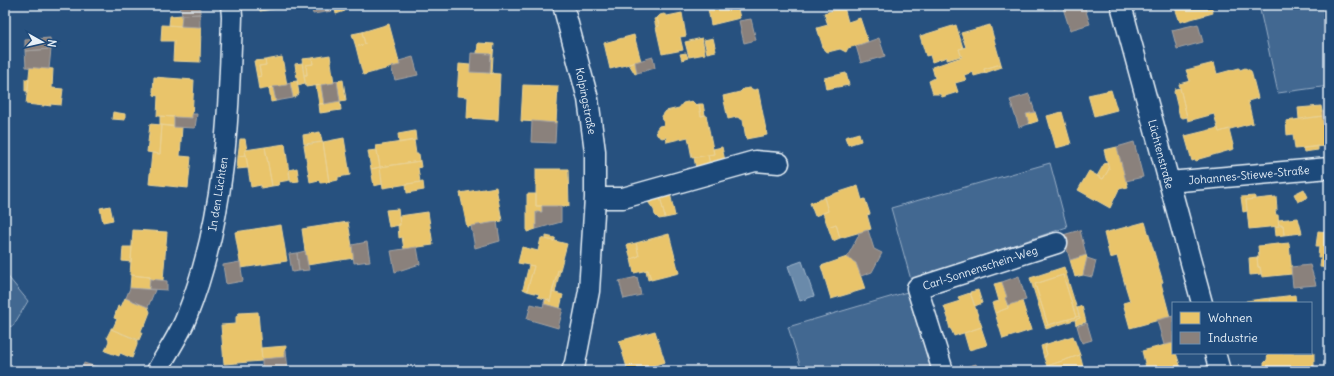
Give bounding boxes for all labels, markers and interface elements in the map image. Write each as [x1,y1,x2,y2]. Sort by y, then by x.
north arrow [22,22,62,62]
text: N [44,39,59,48]
street label: Kolpingstraße [573,66,599,136]
street label: Lüchtenstraße [1145,118,1177,190]
street label: In den Lüchten [205,156,231,232]
street label: Johannes-Stiewe-Straße [1188,163,1310,187]
street label: Carl-Sonnenschein-Weg [921,243,1039,293]
legend [1172,302,1312,354]
text: Wohnen [1208,310,1253,325]
text: Industrie [1208,330,1258,345]

